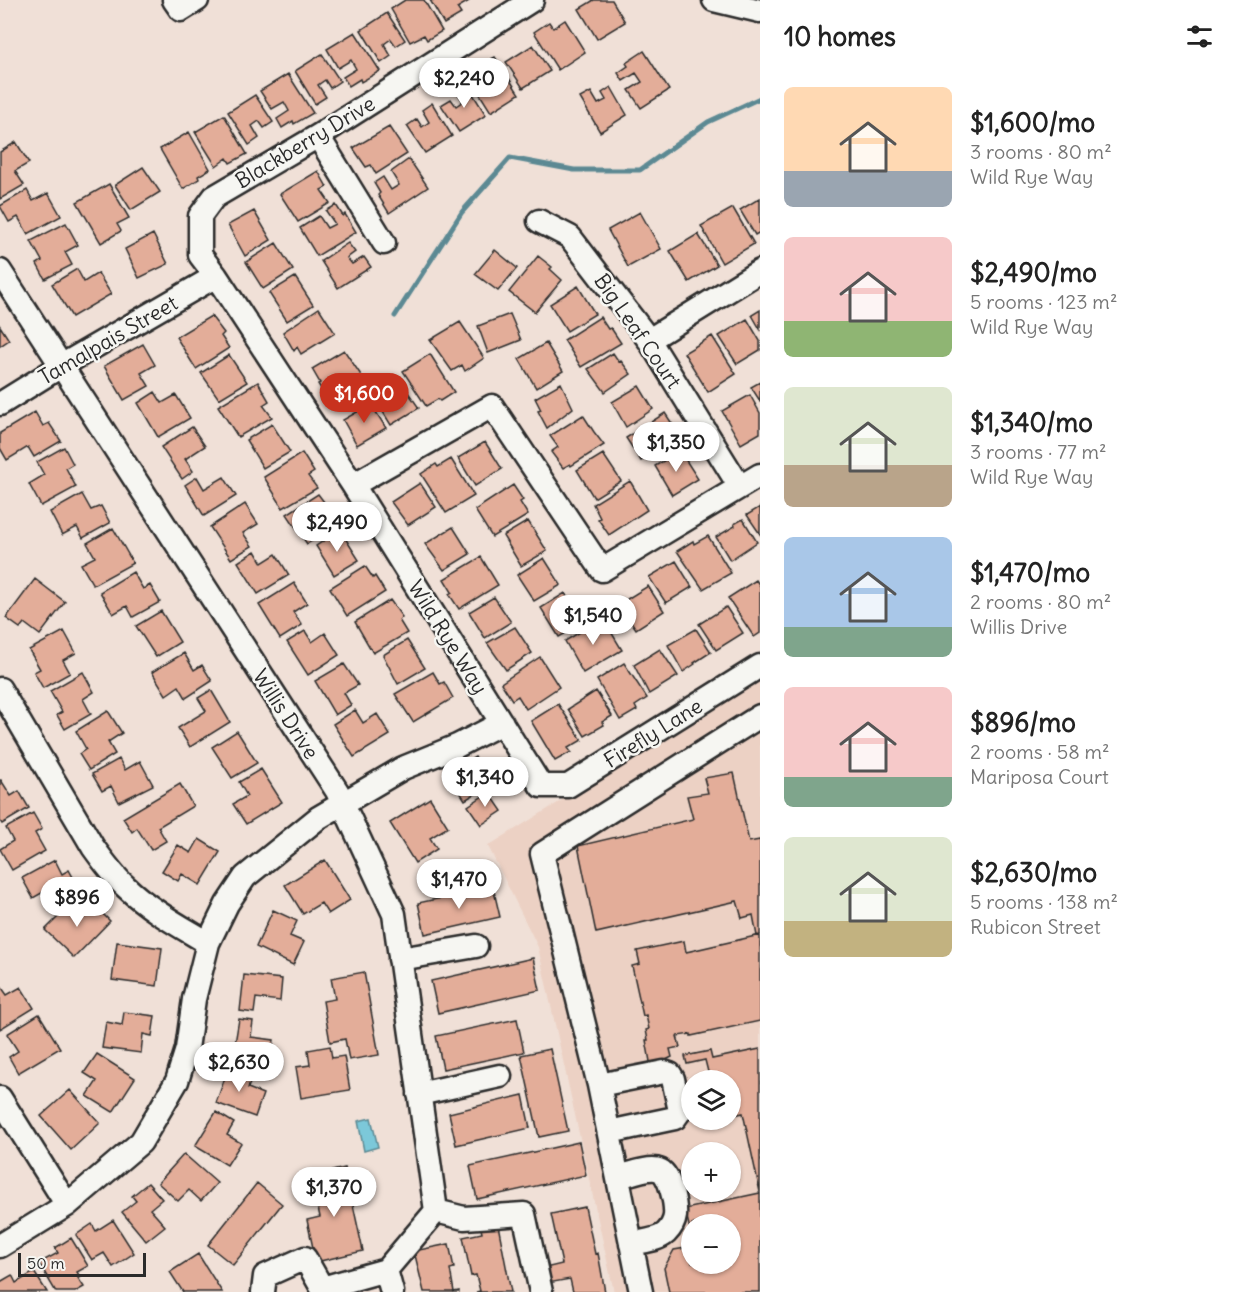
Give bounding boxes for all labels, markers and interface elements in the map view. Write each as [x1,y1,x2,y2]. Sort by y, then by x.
text: 10 homes [784,20,896,53]
icon: filters [1183,20,1216,53]
pin: $2,240 [415,58,513,109]
text: $2,240 [433,65,495,90]
street label: Blackberry Drive [230,90,380,194]
text: $1,600/mo [970,106,1095,139]
icon: home [832,111,904,183]
text: 3 rooms · 80 m² [970,139,1112,164]
text: Wild Rye Way [970,164,1093,189]
text: $2,490/mo [970,256,1097,289]
icon: home [832,261,904,333]
street label: Big Leaf Court [588,268,688,394]
street label: Tamalpais Street [34,289,182,391]
text: 5 rooms · 123 m² [970,289,1117,314]
text: Wild Rye Way [970,314,1093,339]
pin: $1,600 [315,373,413,424]
text: $1,600 [334,380,394,405]
text: $1,340/mo [970,406,1093,439]
icon: home [832,411,904,483]
pin: $1,350 [627,422,725,473]
text: $1,350 [647,429,705,454]
text: 3 rooms · 77 m² [970,439,1107,464]
text: Wild Rye Way [970,464,1093,489]
pin: $2,490 [288,502,386,553]
text: $2,490 [306,509,368,534]
text: $1,470/mo [970,556,1090,589]
icon: home [832,561,904,633]
street label: Wild Rye Way [402,575,494,699]
text: 2 rooms · 80 m² [970,589,1111,614]
pin: $1,540 [544,595,642,646]
text: $1,540 [563,602,623,627]
text: Willis Drive [970,614,1067,639]
street label: Willis Drive [247,664,325,764]
street label: Firefly Lane [599,692,707,774]
text: $896/mo [970,706,1076,739]
icon: home [832,711,904,783]
text: 2 rooms · 58 m² [970,739,1110,764]
pin: $1,340 [436,757,534,808]
text: $1,340 [456,764,514,789]
text: Mariposa Court [970,764,1109,789]
text: $2,630/mo [970,856,1097,889]
pin: $1,470 [410,859,508,910]
icon: home [832,861,904,933]
text: $1,470 [431,866,487,891]
pin: $896 [41,877,113,928]
text: $896 [54,884,100,909]
text: 5 rooms · 138 m² [970,889,1118,914]
text: Rubicon Street [970,914,1101,939]
pin: $2,630 [190,1042,288,1093]
text: $2,630 [208,1049,270,1074]
map controls [681,1070,741,1274]
button: layers [681,1070,741,1130]
button: + [681,1142,741,1202]
pin: $1,370 [285,1167,383,1218]
text: $1,370 [305,1174,363,1199]
button: − [681,1214,741,1274]
scale bar [18,1250,146,1278]
text: 50 m [27,1253,65,1273]

